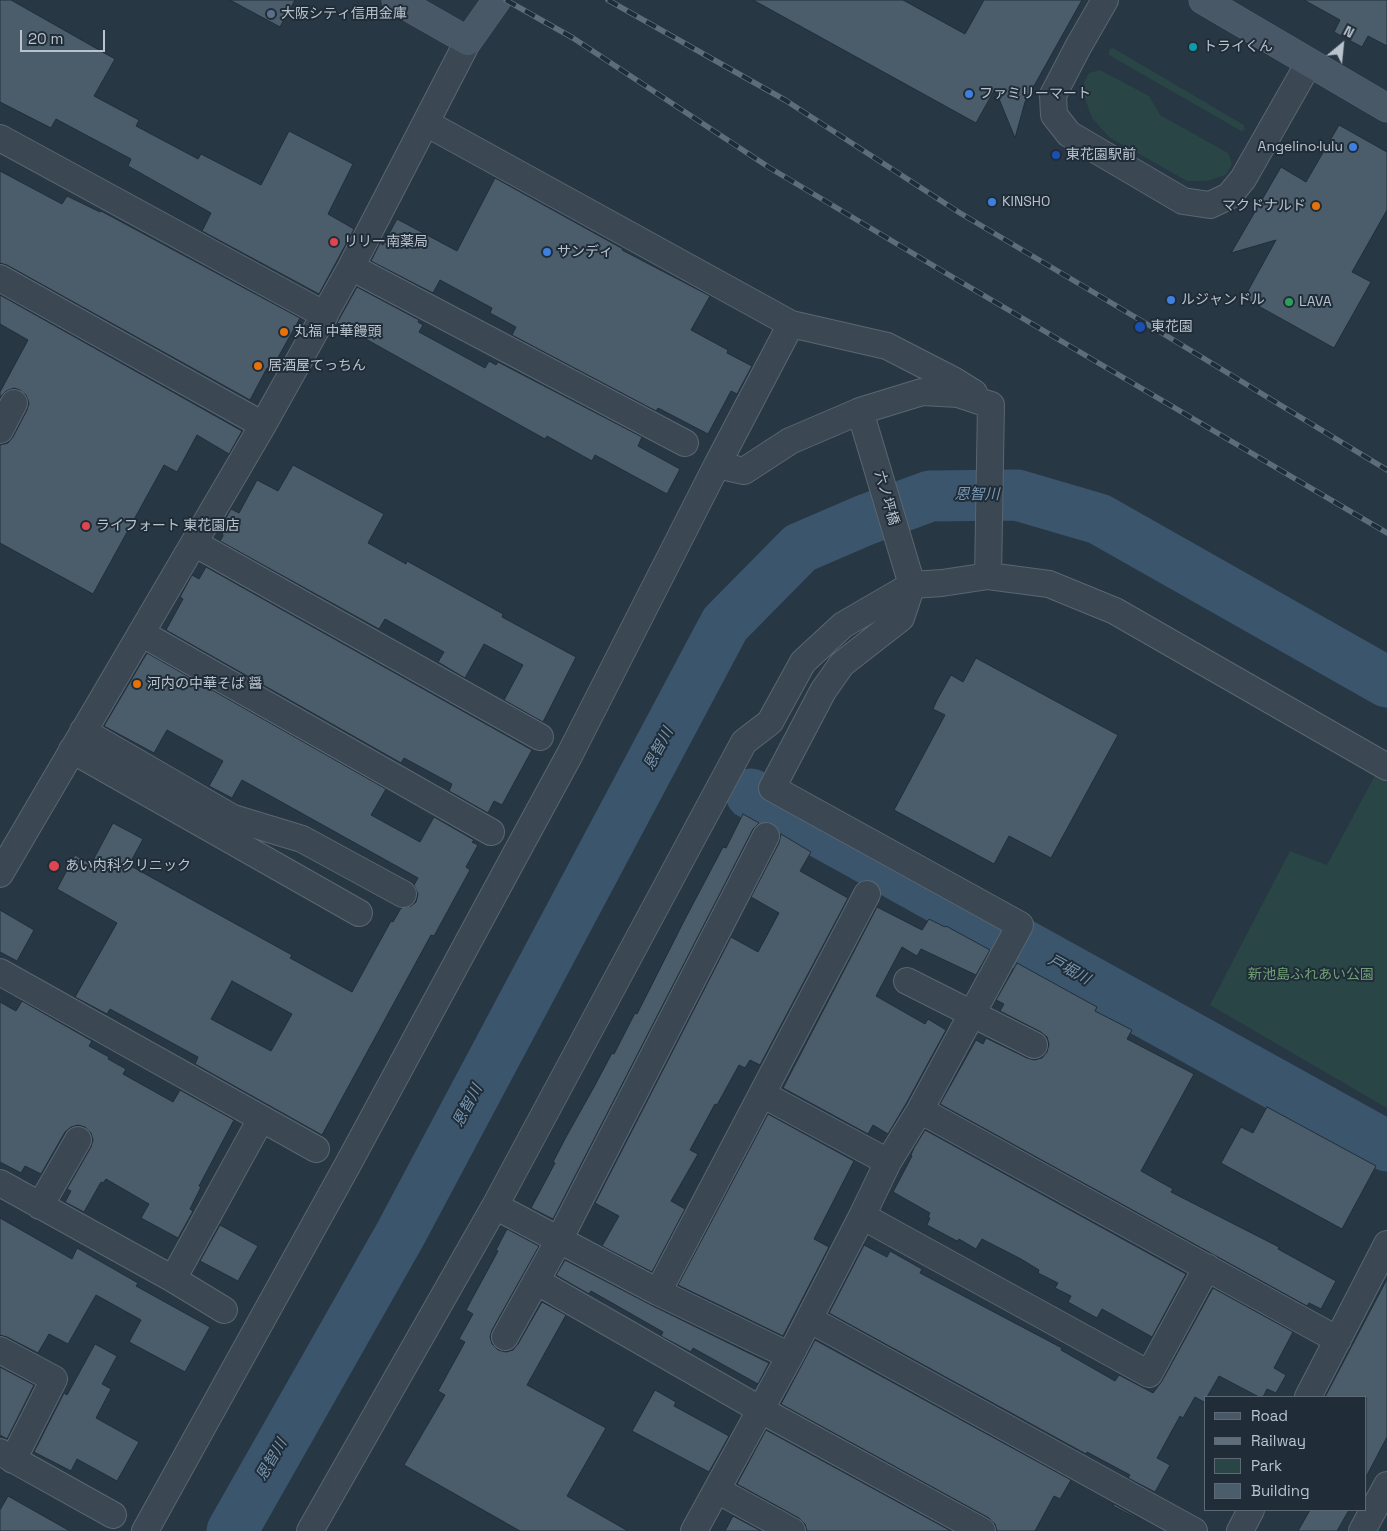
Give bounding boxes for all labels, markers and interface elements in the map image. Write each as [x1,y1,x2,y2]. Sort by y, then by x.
place label: 大阪シティ信用金庫 [281,6,407,22]
marker: 大阪シティ信用金庫 [265,8,277,20]
scale bar [22,20,108,52]
north arrow [1317,20,1367,70]
text: N [1341,22,1357,42]
text: 20 m [28,29,63,48]
place label: トライくん [1203,39,1273,55]
marker: トライくん [1187,41,1199,53]
place label: ファミリーマート [979,86,1091,102]
marker: ファミリーマート [963,88,975,100]
place label: Angelino·lulu [1258,139,1343,155]
marker: Angelino·lulu [1347,141,1359,153]
place label: 東花園駅前 [1066,147,1136,163]
marker: 東花園駅前 [1050,149,1062,161]
place label: KINSHO [1002,194,1050,210]
marker: KINSHO [986,196,998,208]
place label: マクドナルド [1222,198,1306,214]
marker: マクドナルド [1310,200,1322,212]
place label: リリー南薬局 [344,234,428,250]
marker: リリー南薬局 [328,236,340,248]
place label: サンディ [557,244,613,260]
marker: サンディ [541,246,553,258]
place label: ルジャンドル [1181,292,1265,308]
marker: ルジャンドル [1165,294,1177,306]
place label: LAVA [1299,294,1331,310]
marker: LAVA [1283,296,1295,308]
place label: 東花園 [1151,319,1193,335]
marker: 東花園 [1133,320,1147,334]
place label: 丸福 中華饅頭 [294,324,382,340]
marker: 丸福 中華饅頭 [278,326,290,338]
place label: 居酒屋てっちん [268,358,366,374]
marker: 居酒屋てっちん [252,360,264,372]
street label: 六ノ坪橋 [870,469,902,527]
water label: 恩智川 [955,486,999,504]
place label: ライフォート 東花園店 [96,518,240,534]
marker: ライフォート 東花園店 [80,520,92,532]
place label: 河内の中華そば 醤 [147,676,263,692]
marker: 河内の中華そば 醤 [131,678,143,690]
water label: 恩智川 [640,725,678,773]
place label: あい内科クリニック [65,858,191,874]
marker: あい内科クリニック [47,859,61,873]
water label: 戸堀川 [1045,951,1093,989]
park label: 新池島ふれあい公園 [1248,967,1374,983]
water label: 恩智川 [449,1082,487,1130]
legend [1204,1396,1367,1511]
text: Road [1251,1406,1288,1425]
text: Railway [1251,1431,1306,1450]
water label: 恩智川 [253,1436,291,1484]
text: Park [1251,1456,1282,1475]
text: Building [1251,1481,1310,1500]

